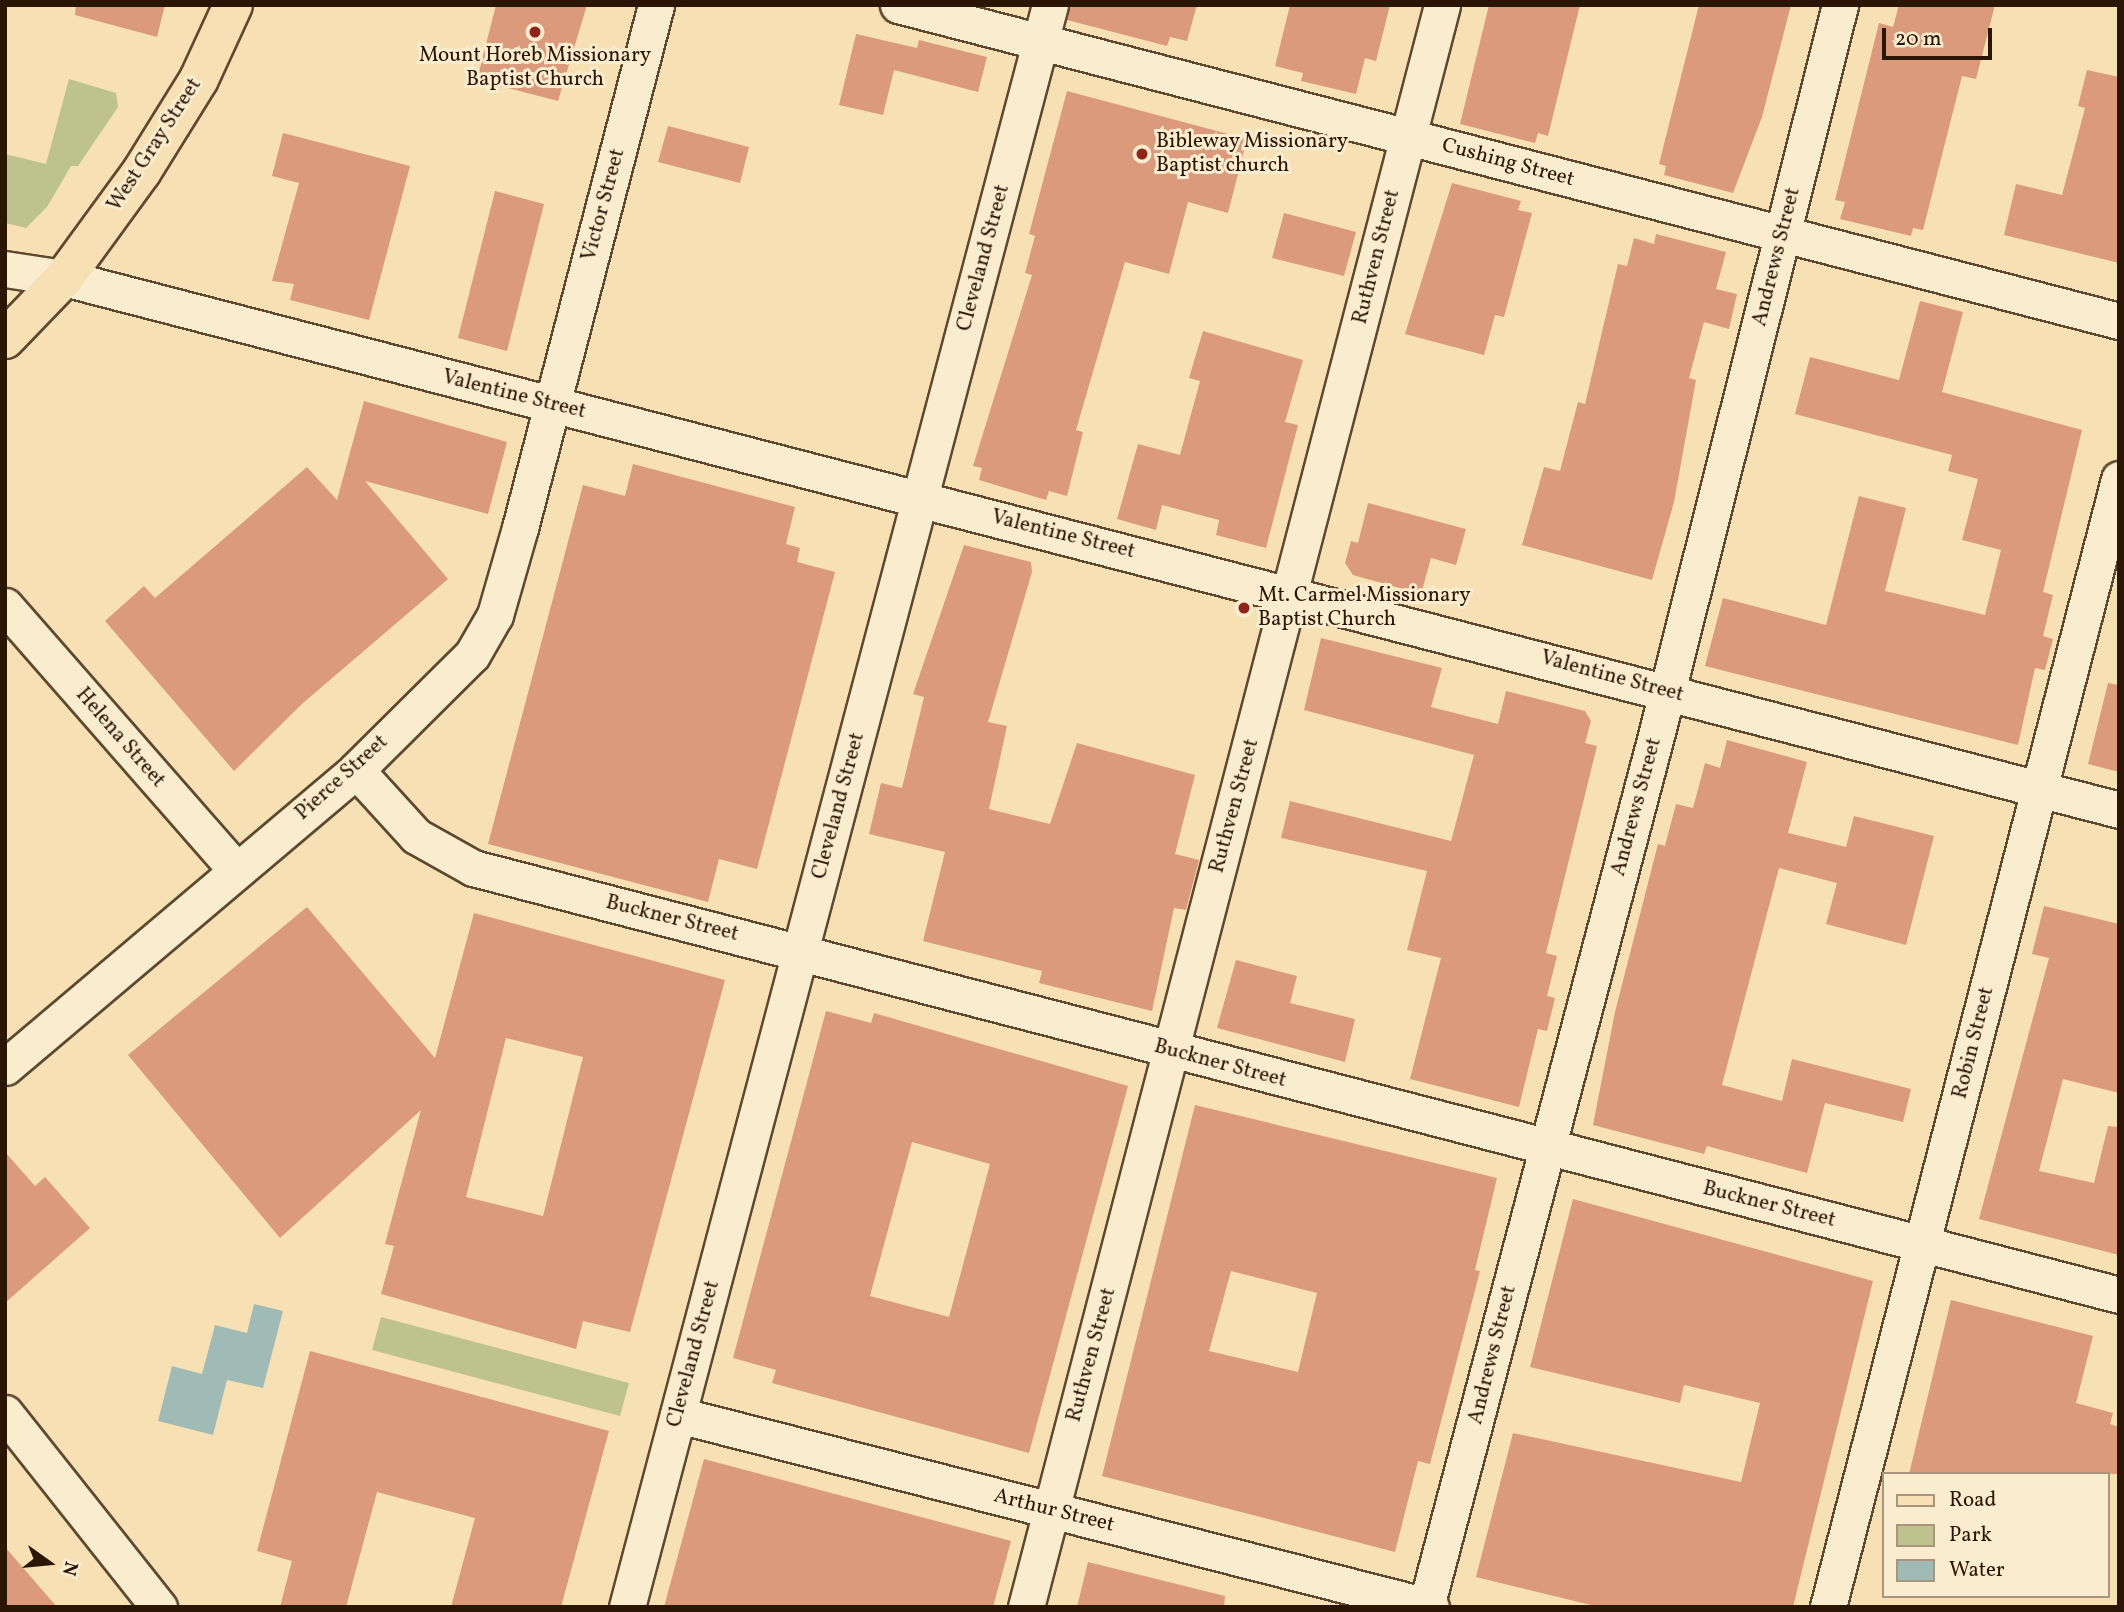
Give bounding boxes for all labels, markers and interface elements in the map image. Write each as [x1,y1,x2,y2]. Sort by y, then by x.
scale bar [1886,14,1996,58]
marker: Mount Horeb Missionary Baptist Church [527,24,543,40]
text: 20 m [1895,25,1941,54]
place label: Mount Horeb Missionary Baptist Church [419,43,651,93]
street label: West Gray Street [102,73,208,217]
place label: Bibleway Missionary Baptist church [1156,129,1349,179]
street label: Cushing Street [1439,133,1577,193]
street label: Victor Street [577,146,631,264]
marker: Bibleway Missionary Baptist church [1134,146,1150,162]
street label: Cleveland Street [952,182,1016,334]
street label: Andrews Street [1748,185,1806,329]
street label: Ruthven Street [1348,187,1406,327]
street label: Valentine Street [440,365,588,425]
street label: Valentine Street [989,505,1137,565]
place label: Mt. Carmel Missionary Baptist Church [1258,583,1471,633]
marker: Mt. Carmel Missionary Baptist Church [1236,600,1252,616]
street label: Valentine Street [1538,646,1686,708]
street label: Helena Street [70,683,170,793]
street label: Pierce Street [291,730,393,826]
street label: Cleveland Street [807,730,871,882]
street label: Andrews Street [1606,735,1668,879]
street label: Ruthven Street [1205,736,1265,876]
street label: Buckner Street [603,890,741,948]
street label: Robin Street [1948,984,2000,1102]
street label: Buckner Street [1151,1034,1289,1094]
street label: Buckner Street [1700,1176,1838,1234]
street label: Cleveland Street [662,1278,726,1430]
street label: Andrews Street [1464,1283,1522,1427]
street label: Ruthven Street [1062,1285,1122,1425]
legend [1882,1472,2110,1598]
street label: Arthur Street [991,1484,1117,1538]
text: Road [1949,1486,1996,1515]
text: Park [1949,1521,1992,1550]
north arrow [14,1528,84,1598]
text: Water [1949,1556,2005,1585]
text: N [55,1558,84,1578]

